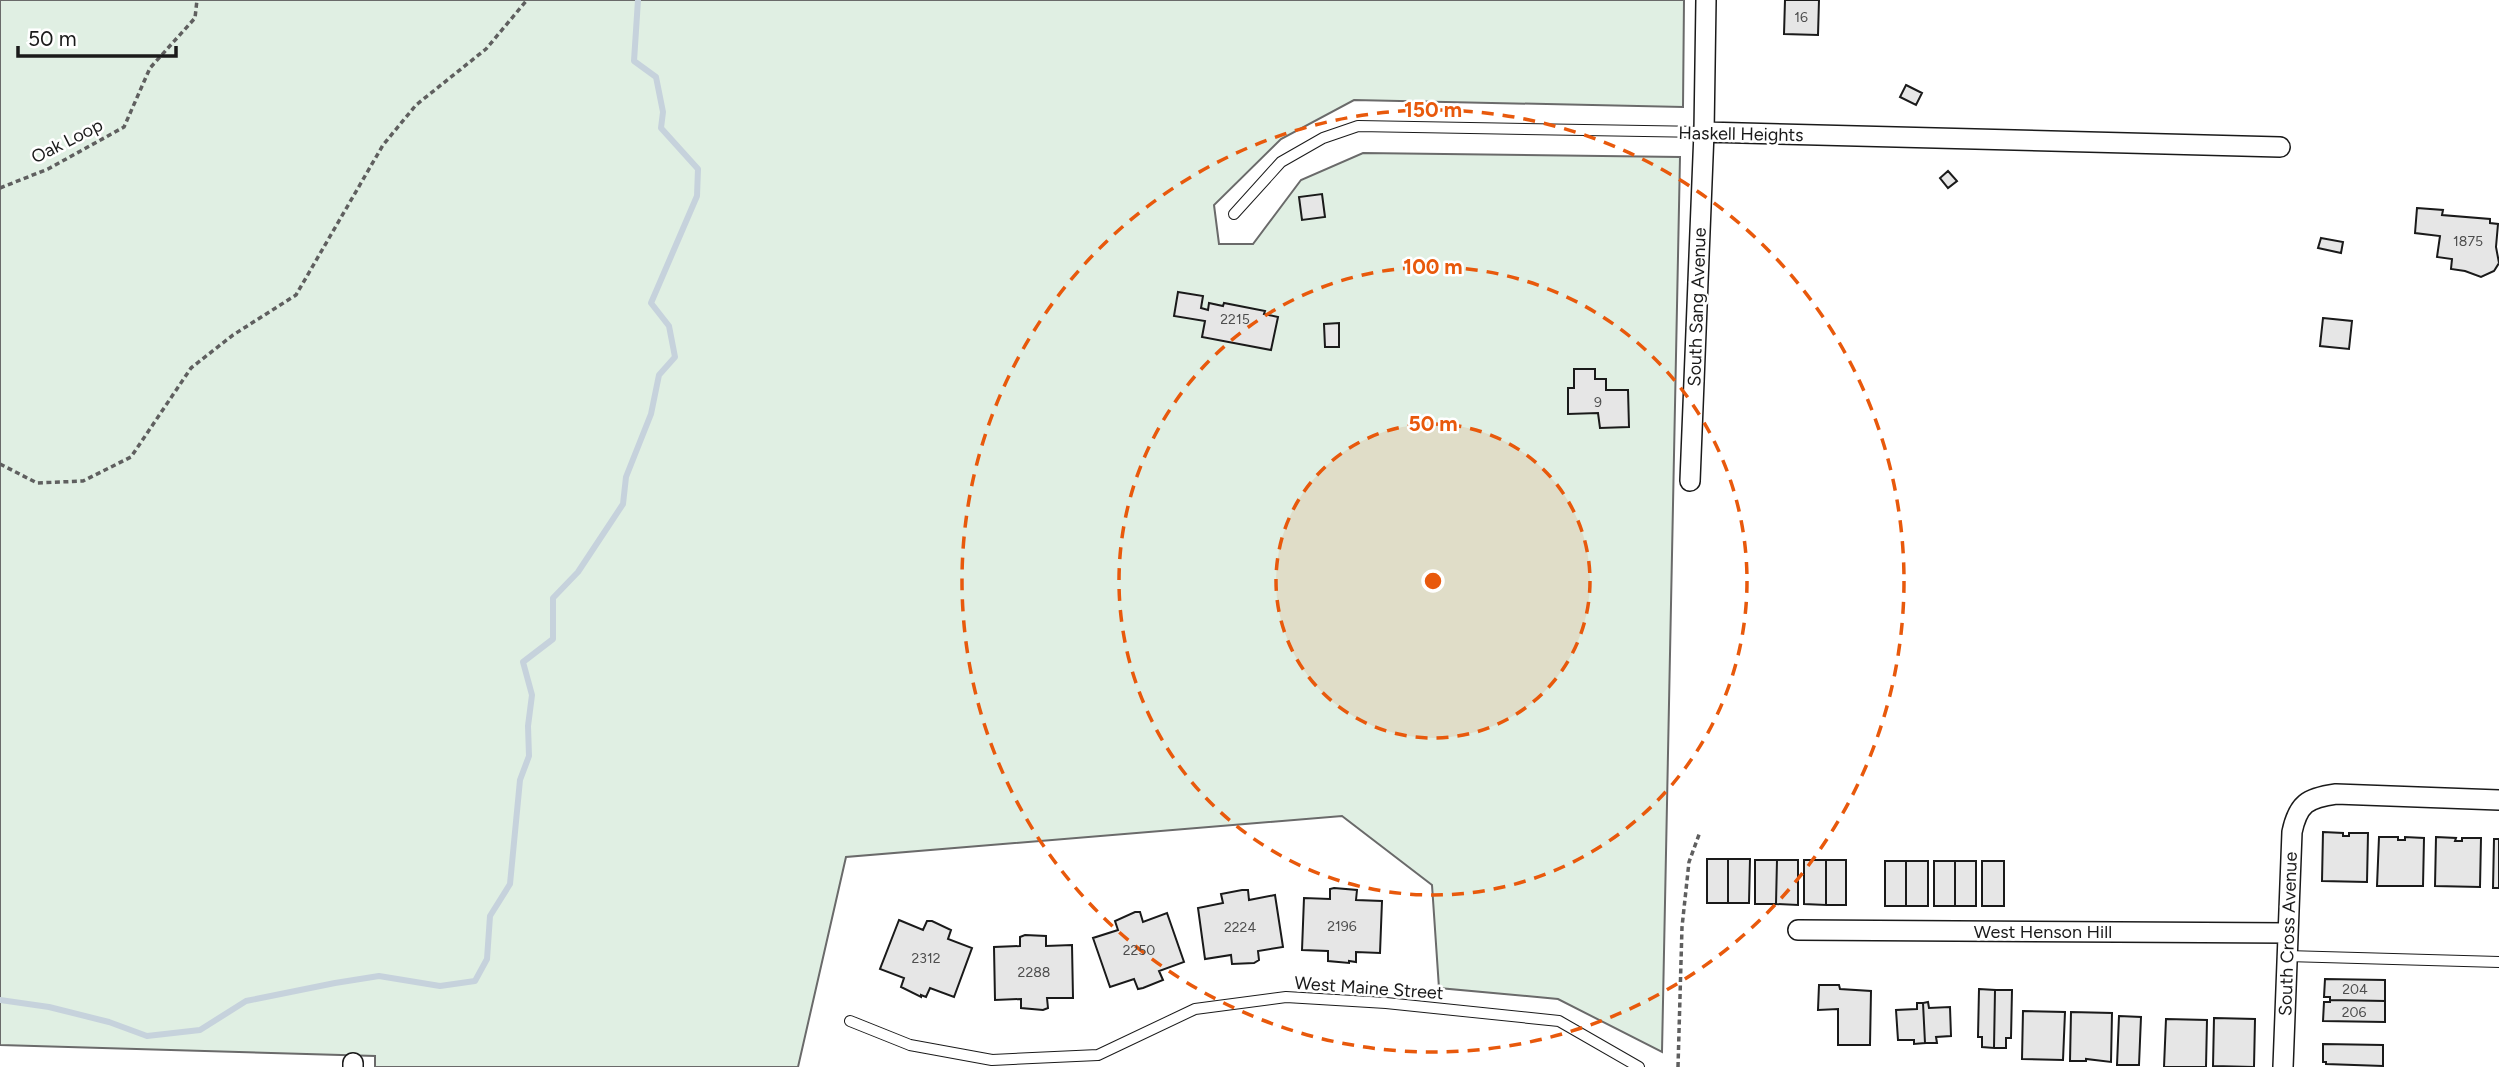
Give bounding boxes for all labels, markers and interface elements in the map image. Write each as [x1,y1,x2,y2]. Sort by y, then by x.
house number: 16 [1794,9,1808,26]
scale bar [18,14,175,58]
text: 50 m [28,26,77,51]
text: 150 m [1404,97,1462,122]
street label: Oak Loop [28,114,106,168]
street label: Haskell Heights [1678,122,1804,146]
street label: South Sang Avenue [1683,227,1711,387]
house number: 1875 [2453,233,2483,250]
text: 100 m [1403,254,1463,279]
house number: 2215 [1220,311,1250,328]
house number: 9 [1594,394,1602,411]
text: 50 m [1408,411,1458,436]
centre of rings [1421,569,1445,593]
street label: South Cross Avenue [2274,851,2302,1017]
house number: 2196 [1327,918,1357,935]
house number: 2224 [1224,919,1256,936]
street label: West Henson Hill [1974,921,2112,943]
house number: 2250 [1123,942,1155,959]
house number: 2312 [911,950,941,967]
house number: 2288 [1018,964,1050,981]
street label: West Maine Street [1294,972,1444,1004]
house number: 204 [2342,981,2368,998]
house number: 206 [2342,1004,2366,1021]

